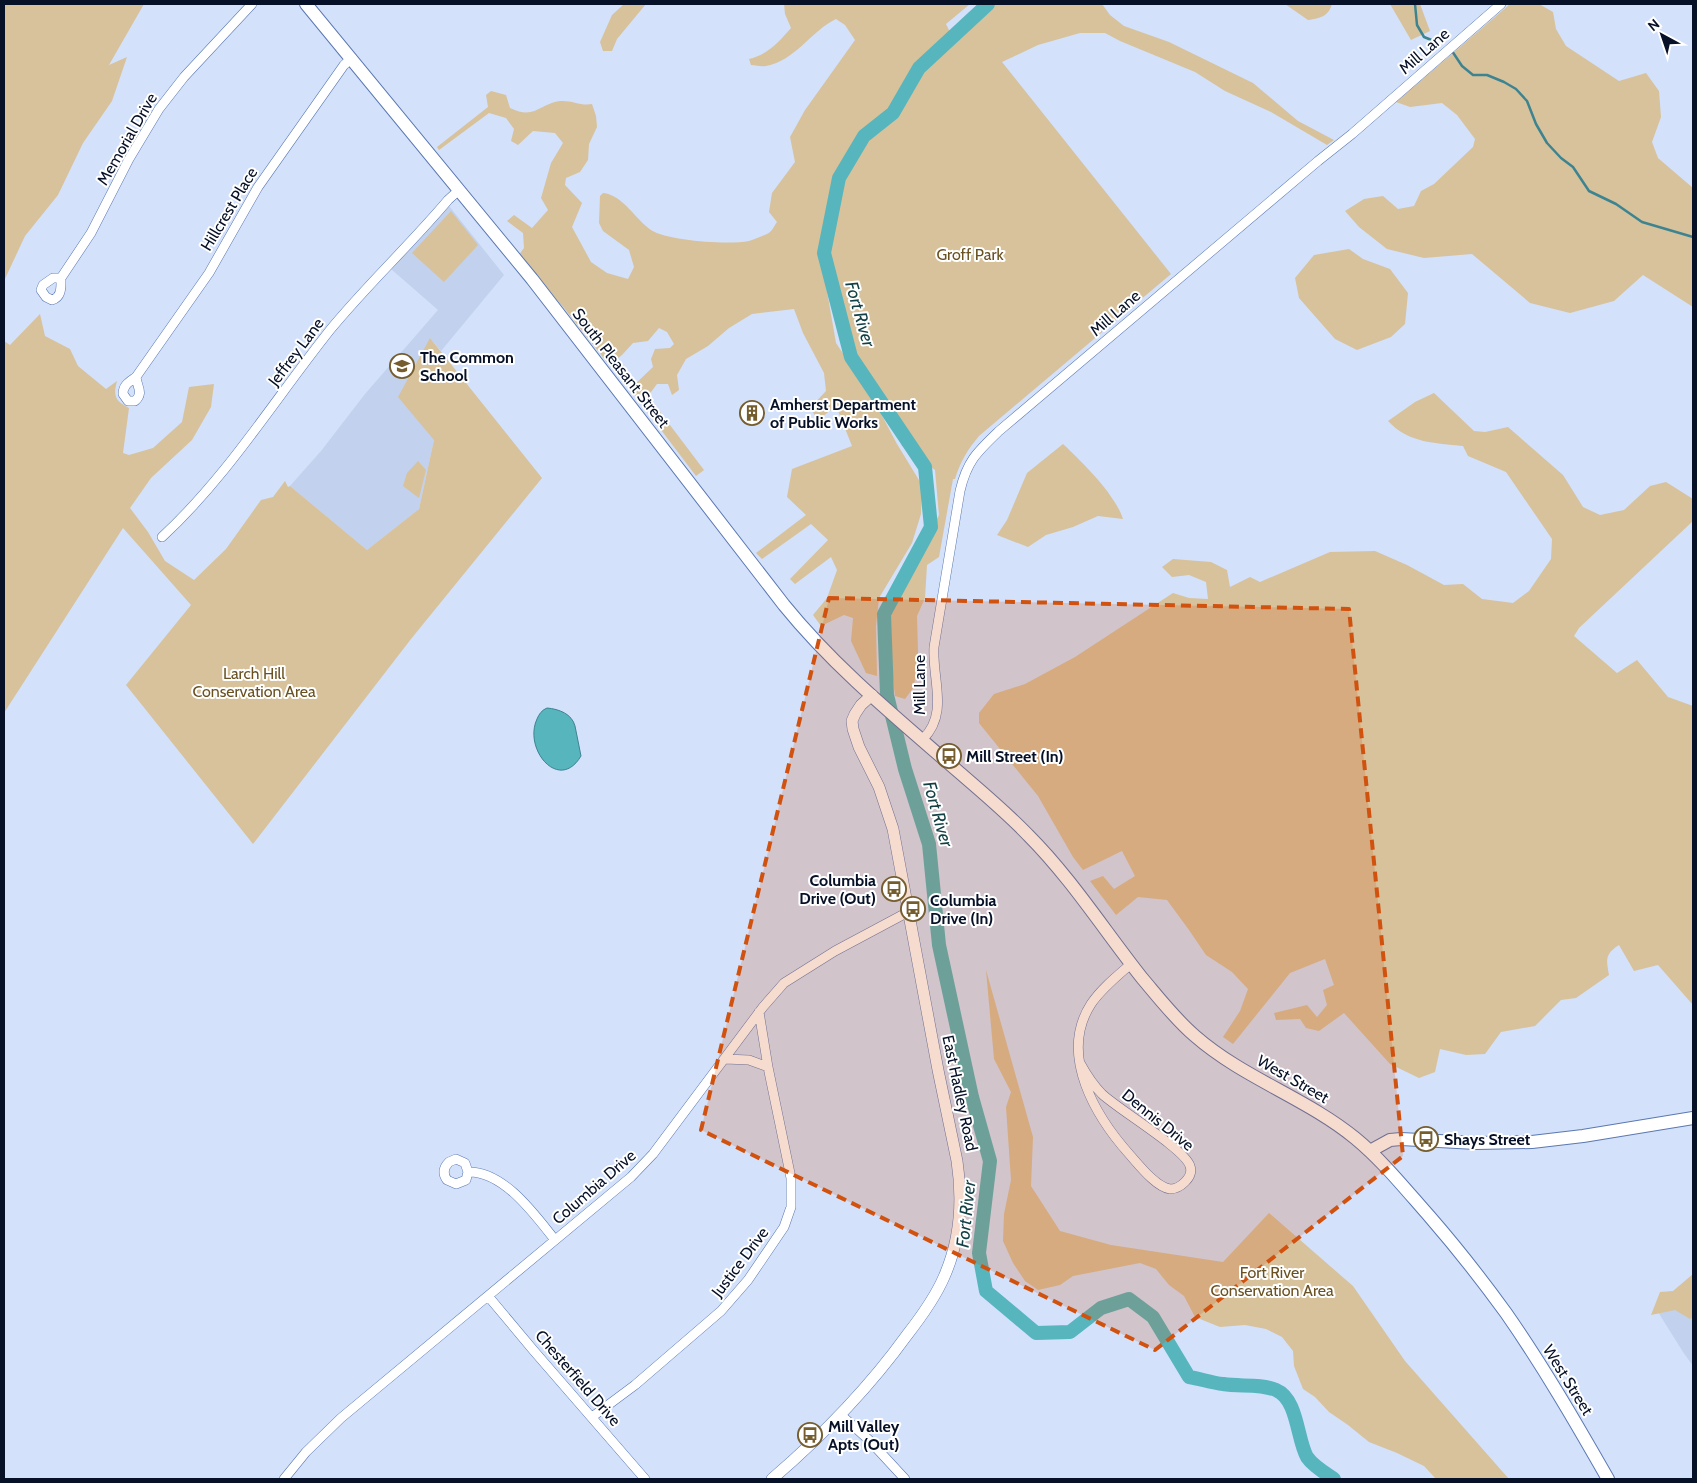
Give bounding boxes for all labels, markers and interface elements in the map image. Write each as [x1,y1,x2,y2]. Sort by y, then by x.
north arrow [1637,10,1687,60]
text: N [1644,15,1663,35]
street label: Mill Lane [1395,24,1453,78]
street label: Memorial Drive [93,90,161,188]
street label: Hillcrest Place [197,164,261,254]
park label: Groff Park [936,245,1004,264]
water label: Fort River [840,278,880,351]
street label: Mill Lane [1086,286,1144,340]
street label: South Pleasant Street [569,305,674,432]
street label: Jeffrey Lane [264,314,328,391]
place label: The Common School [420,348,514,385]
school or university icon: The Common School [389,353,415,379]
place label: Amherst Department of Public Works [770,395,917,432]
building icon: Amherst Department of Public Works [739,400,765,426]
street label: Mill Lane [910,655,929,715]
park label: Larch Hill Conservation Area [192,664,316,701]
bus stop icon: Mill Street (In) [936,743,962,769]
place label: Mill Street (In) [966,747,1064,766]
water label: Fort River [918,778,958,851]
place label: Columbia Drive (Out) [799,871,876,908]
bus stop icon: Columbia Drive (Out) [881,876,907,902]
place label: Columbia Drive (In) [930,891,997,928]
bus stop icon: Columbia Drive (In) [900,896,926,922]
street label: East Hadley Road [938,1033,982,1153]
street label: West Street [1254,1051,1333,1107]
street label: Dennis Drive [1118,1085,1198,1155]
bus stop icon: Shays Street [1413,1126,1439,1152]
place label: Shays Street [1444,1130,1531,1149]
street label: Columbia Drive [548,1146,640,1228]
water label: Fort River [952,1178,981,1249]
street label: Justice Drive [707,1223,772,1301]
park label: Fort River Conservation Area [1210,1263,1334,1300]
street label: Chesterfield Drive [531,1326,625,1430]
street label: West Street [1539,1341,1597,1419]
place label: Mill Valley Apts (Out) [828,1417,900,1454]
bus stop icon: Mill Valley Apts (Out) [797,1422,823,1448]

